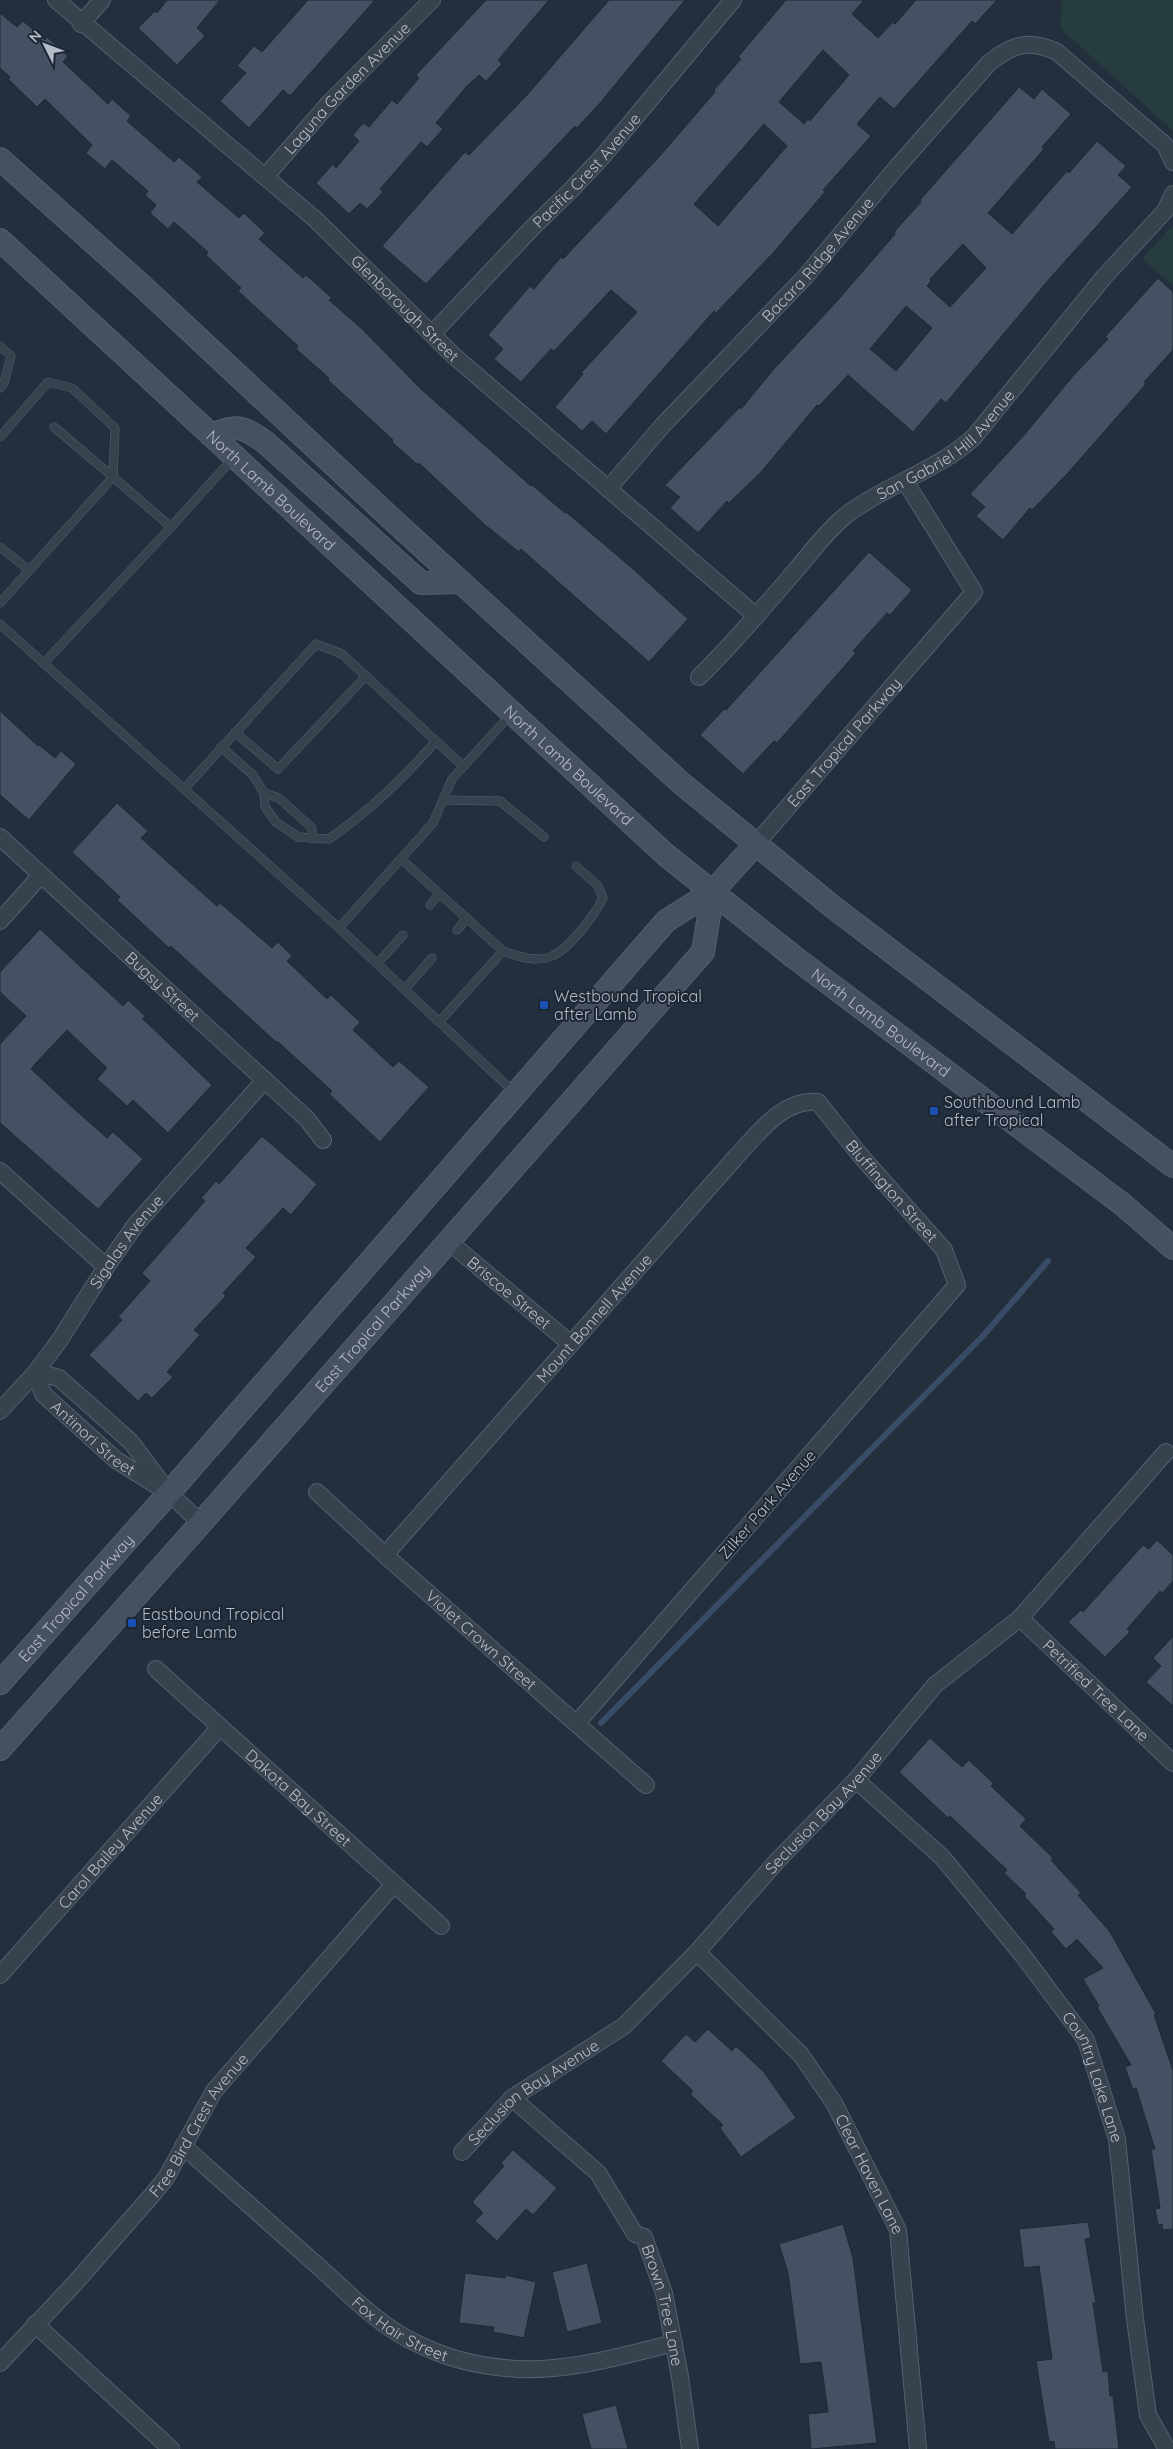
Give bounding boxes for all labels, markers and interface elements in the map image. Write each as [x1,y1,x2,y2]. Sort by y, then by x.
street label: Laguna Garden Avenue [280,18,414,158]
north arrow [20,20,70,70]
text: N [25,26,45,46]
street label: Pacific Crest Avenue [528,109,645,232]
street label: Bacara Ridge Avenue [757,193,878,326]
street label: Glenborough Street [347,250,463,366]
street label: San Gabriel Hill Avenue [873,385,1019,504]
street label: North Lamb Boulevard [202,426,340,555]
street label: East Tropical Parkway [783,673,905,811]
street label: North Lamb Boulevard [500,701,637,830]
street label: Bugsy Street [121,947,204,1026]
street label: North Lamb Boulevard [808,964,954,1081]
place label: Westbound Tropical after Lamb [554,986,702,1024]
marker: Westbound Tropical after Lamb [538,999,550,1011]
place label: Southbound Lamb after Tropical [944,1092,1081,1130]
marker: Southbound Lamb after Tropical [928,1105,940,1117]
street label: Bluffington Street [842,1136,942,1246]
street label: Sigalas Avenue [85,1190,168,1292]
street label: Mount Bonnell Avenue [532,1249,656,1387]
street label: Briscoe Street [464,1252,555,1333]
street label: East Tropical Parkway [311,1260,434,1396]
street label: Antinori Street [47,1396,139,1480]
street label: Zilker Park Avenue [714,1445,820,1563]
street label: East Tropical Parkway [14,1530,138,1666]
street label: Violet Crown Street [422,1586,541,1694]
place label: Eastbound Tropical before Lamb [142,1604,284,1642]
marker: Eastbound Tropical before Lamb [126,1617,138,1629]
street label: Petrified Tree Lane [1039,1635,1154,1745]
street label: Dakota Bay Street [241,1745,356,1851]
street label: Seclusion Bay Avenue [760,1747,886,1878]
street label: Carol Bailey Avenue [54,1789,167,1913]
street label: Country Lake Lane [1058,2007,1127,2145]
street label: Seclusion Bay Avenue [464,2035,603,2149]
street label: Free Bird Crest Avenue [144,2049,253,2201]
street label: Clear Haven Lane [831,2110,908,2237]
street label: Brown Tree Lane [637,2242,688,2368]
street label: Fox Hair Street [348,2292,451,2366]

